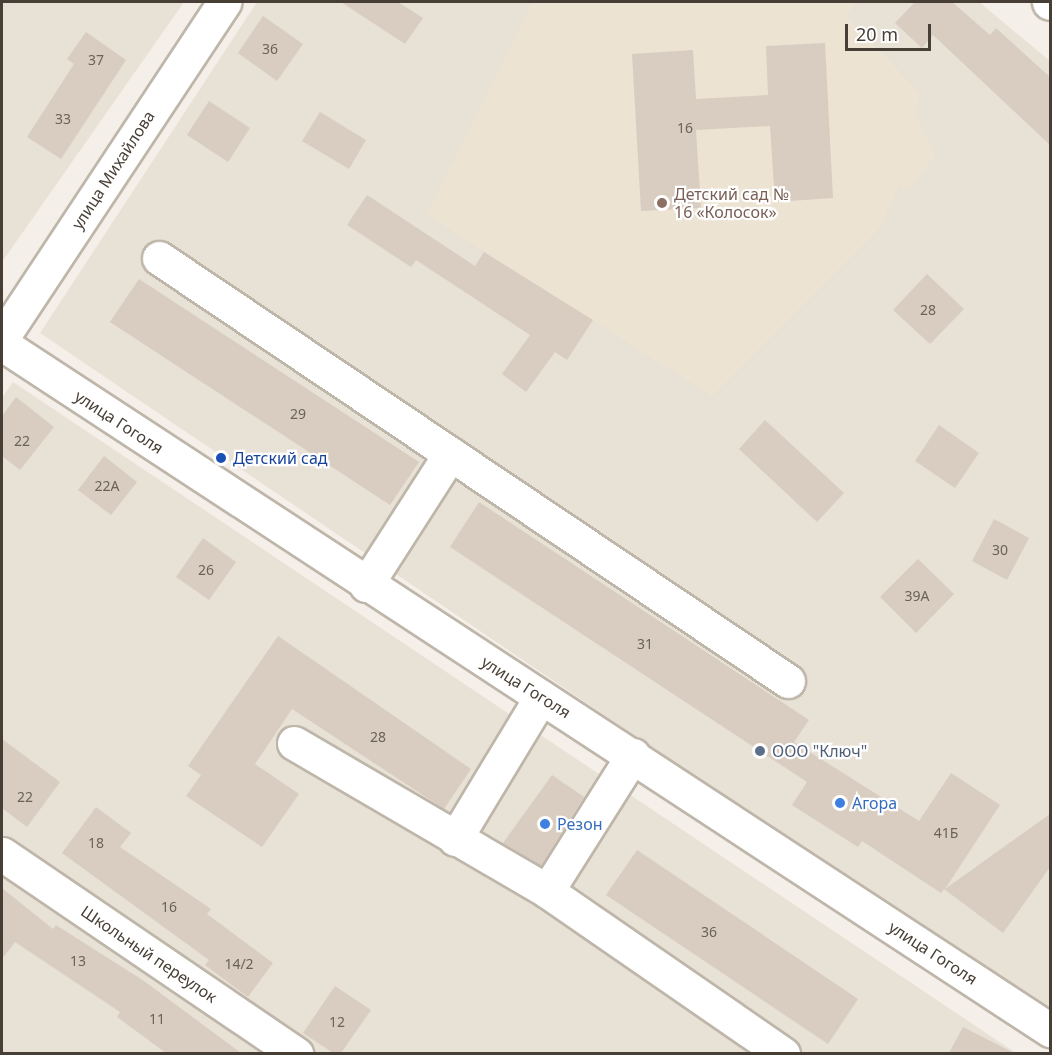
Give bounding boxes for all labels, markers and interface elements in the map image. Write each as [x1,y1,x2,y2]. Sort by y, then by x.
scale bar [848,12,934,50]
text: 20 m [856,22,898,46]
house number: 36 [262,41,278,57]
house number: 37 [88,52,104,68]
street label: улица Михайлова [68,107,158,233]
house number: 33 [55,111,71,127]
house number: 16 [677,120,693,136]
place label: Детский сад № 16 «Колосок» [674,184,789,222]
marker: Детский сад № 16 «Колосок» [655,196,669,210]
house number: 28 [920,302,936,318]
street label: улица Гоголя [71,386,167,458]
house number: 29 [290,406,306,422]
house number: 22 [14,433,30,449]
place label: Детский сад [233,448,328,468]
marker: Детский сад [214,451,228,465]
house number: 22А [95,478,119,494]
house number: 30 [992,542,1008,558]
house number: 26 [198,562,214,578]
house number: 39А [905,588,929,604]
house number: 31 [637,636,653,652]
street label: улица Гоголя [478,652,574,722]
house number: 28 [370,729,386,745]
place label: ООО "Ключ" [772,741,867,761]
marker: ООО "Ключ" [753,744,767,758]
house number: 22 [17,789,33,805]
place label: Агора [852,793,897,813]
marker: Агора [833,796,847,810]
place label: Резон [557,814,602,834]
marker: Резон [538,817,552,831]
house number: 41Б [934,825,958,841]
house number: 18 [88,835,104,851]
house number: 16 [161,899,177,915]
street label: Школьный переулок [77,901,221,1007]
street label: улица Гоголя [885,917,981,989]
house number: 36 [701,924,717,940]
house number: 13 [70,953,86,969]
house number: 14/2 [224,956,254,972]
house number: 11 [149,1011,165,1027]
house number: 12 [329,1014,345,1030]

